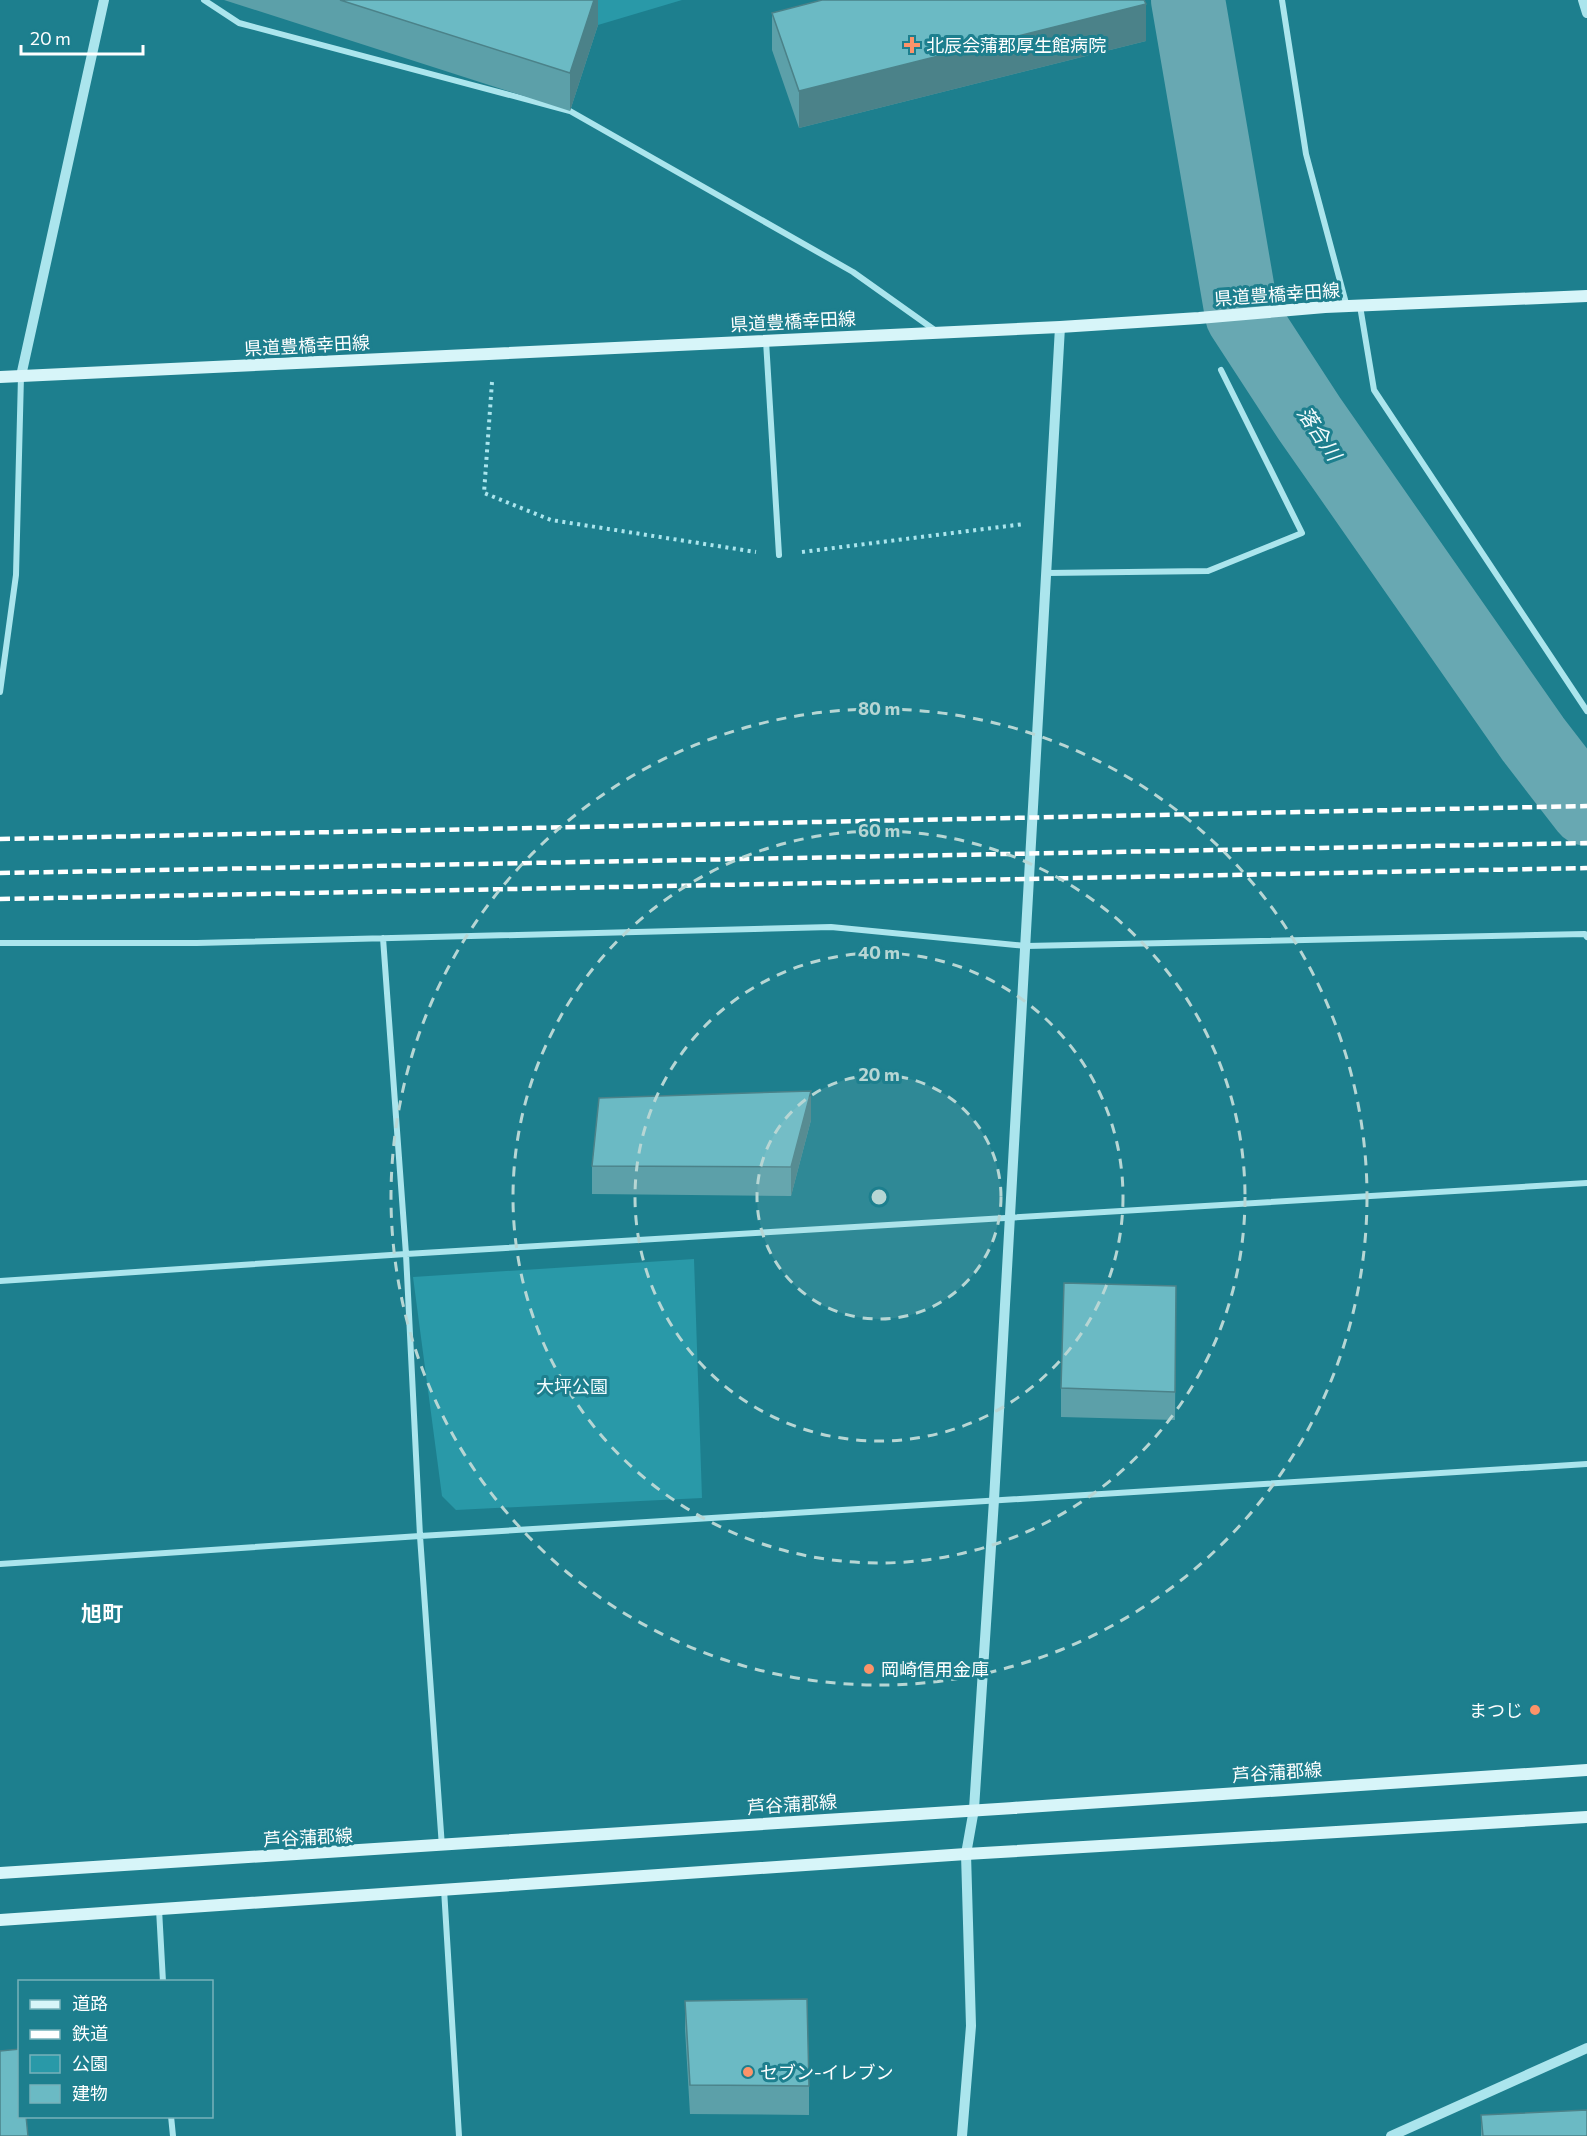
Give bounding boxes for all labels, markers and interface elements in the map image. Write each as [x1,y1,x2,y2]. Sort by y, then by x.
scale bar [21,18,142,56]
text: 20 m [30,27,71,49]
place label: 北辰会蒲郡厚生館病院 [926,34,1106,56]
marker: 北辰会蒲郡厚生館病院 [903,36,921,54]
street label: 県道豊橋幸田線 [1213,279,1341,309]
street label: 県道豊橋幸田線 [730,307,856,335]
street label: 県道豊橋幸田線 [244,331,370,359]
water label: 落合川 [1293,401,1348,466]
text: 80 m [858,697,900,719]
text: 60 m [858,819,900,841]
text: 40 m [858,941,900,963]
text: 20 m [858,1063,900,1085]
centre of rings [869,1187,889,1207]
park label: 大坪公園 [536,1375,608,1397]
district label: 旭町 [81,1600,123,1625]
place label: 岡崎信用金庫 [881,1658,989,1680]
marker: 岡崎信用金庫 [862,1662,876,1676]
place label: まつじ [1469,1699,1523,1721]
marker: まつじ [1528,1703,1542,1717]
street label: 芦谷蒲郡線 [1231,1758,1323,1786]
street label: 芦谷蒲郡線 [746,1790,838,1818]
street label: 芦谷蒲郡線 [262,1824,354,1850]
legend [18,1980,213,2118]
text: 道路 [72,1992,108,2014]
text: 鉄道 [72,2022,108,2044]
text: 公園 [72,2052,108,2074]
place label: セブン-イレブン [760,2061,894,2083]
marker: セブン-イレブン [741,2065,755,2079]
text: 建物 [72,2082,108,2104]

